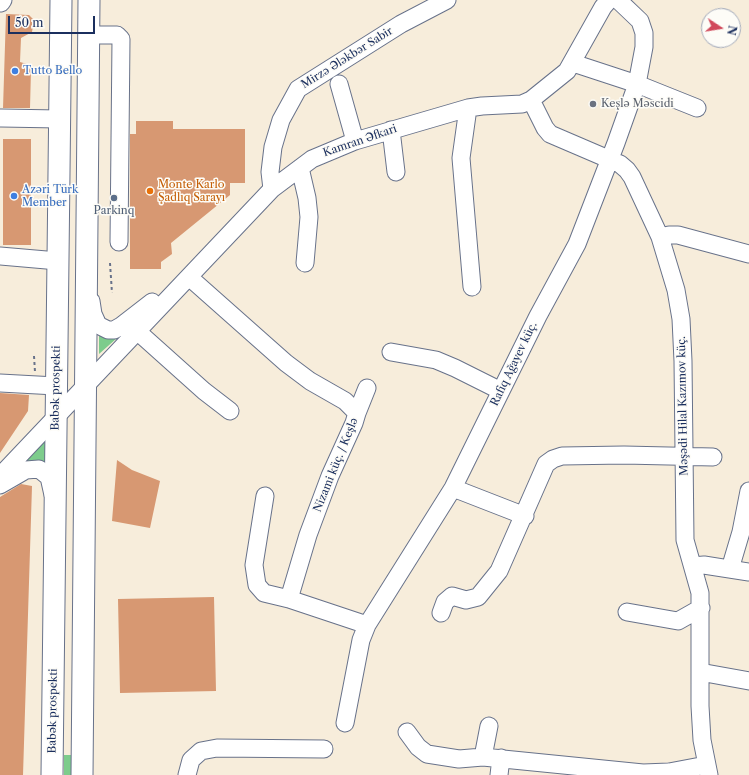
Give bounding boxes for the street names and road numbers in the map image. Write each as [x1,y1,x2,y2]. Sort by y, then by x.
street label: Mirzə Ələkbər Sabir [299,25,395,91]
street label: Kamran Əfkari [321,122,399,160]
street label: Rafiq Ağayev küç. [488,320,540,408]
street label: Məşədi Hilal Kazımov küç. [675,336,691,476]
street label: Babək prospekti [49,345,63,431]
street label: Nizami küç. / Keşlə [311,416,361,514]
street label: Babək prospekti [46,668,60,754]

